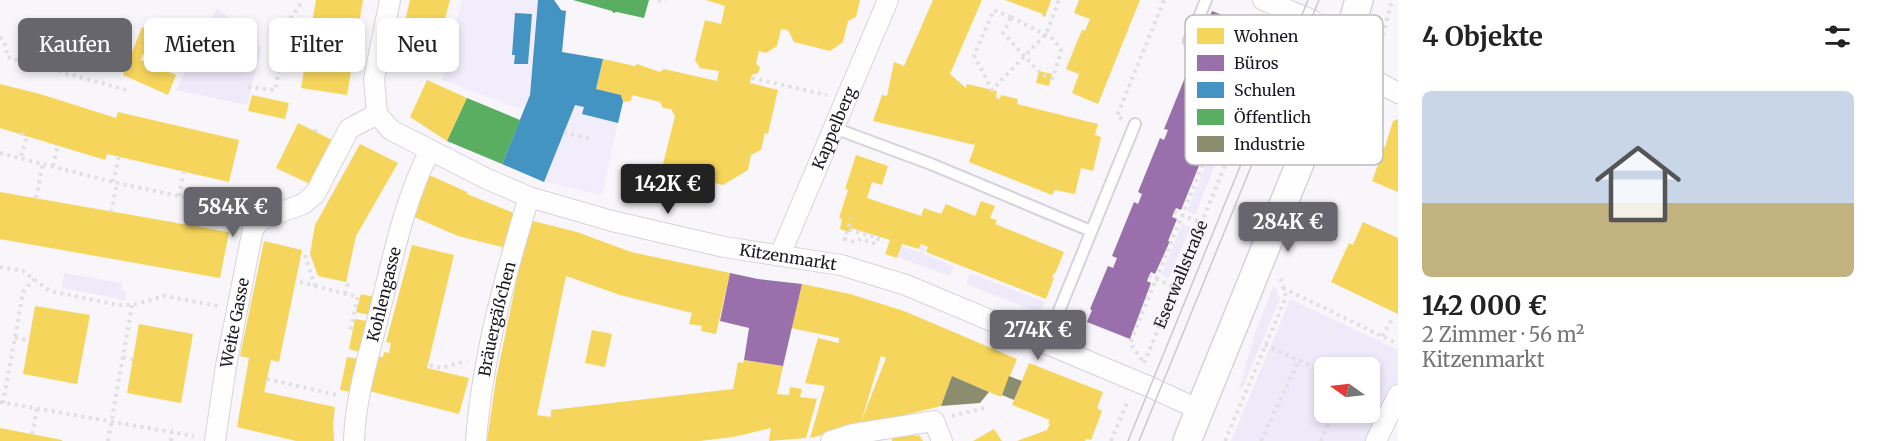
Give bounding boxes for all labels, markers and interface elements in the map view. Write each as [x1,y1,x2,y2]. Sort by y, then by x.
legend [1185,15,1383,165]
chip: Kaufen [18,18,132,72]
chip: Mieten [144,18,257,72]
chip: Filter [269,18,365,72]
chip: Neu [377,18,459,72]
text: 4 Objekte [1422,20,1543,53]
icon: filters [1821,20,1854,53]
text: Wohnen [1233,26,1299,46]
text: Büros [1234,53,1279,73]
text: Schulen [1234,80,1296,100]
street label: Kappelberg [807,83,860,172]
text: Öffentlich [1234,107,1311,127]
icon: home [1584,130,1692,238]
text: Industrie [1234,134,1305,154]
pin: 142K € [619,164,717,215]
text: 142K € [635,171,701,196]
pin: 584K € [184,187,282,238]
text: 584K € [198,194,268,219]
pin: 284K € [1239,202,1337,253]
text: 284K € [1253,209,1323,234]
street label: Eserwallstraße [1149,217,1212,331]
street label: Kitzenmarkt [738,240,839,274]
street label: Kohlengasse [362,245,405,344]
street label: Bräuergäßchen [474,259,520,378]
street label: Weite Gasse [216,276,253,370]
text: 142 000 € [1422,289,1547,322]
pin: 274K € [989,310,1087,361]
text: 274K € [1004,317,1072,342]
text: 2 Zimmer · 56 m² [1422,322,1584,347]
text: Kitzenmarkt [1422,347,1544,372]
north arrow [1314,357,1380,423]
map controls [1314,357,1380,423]

